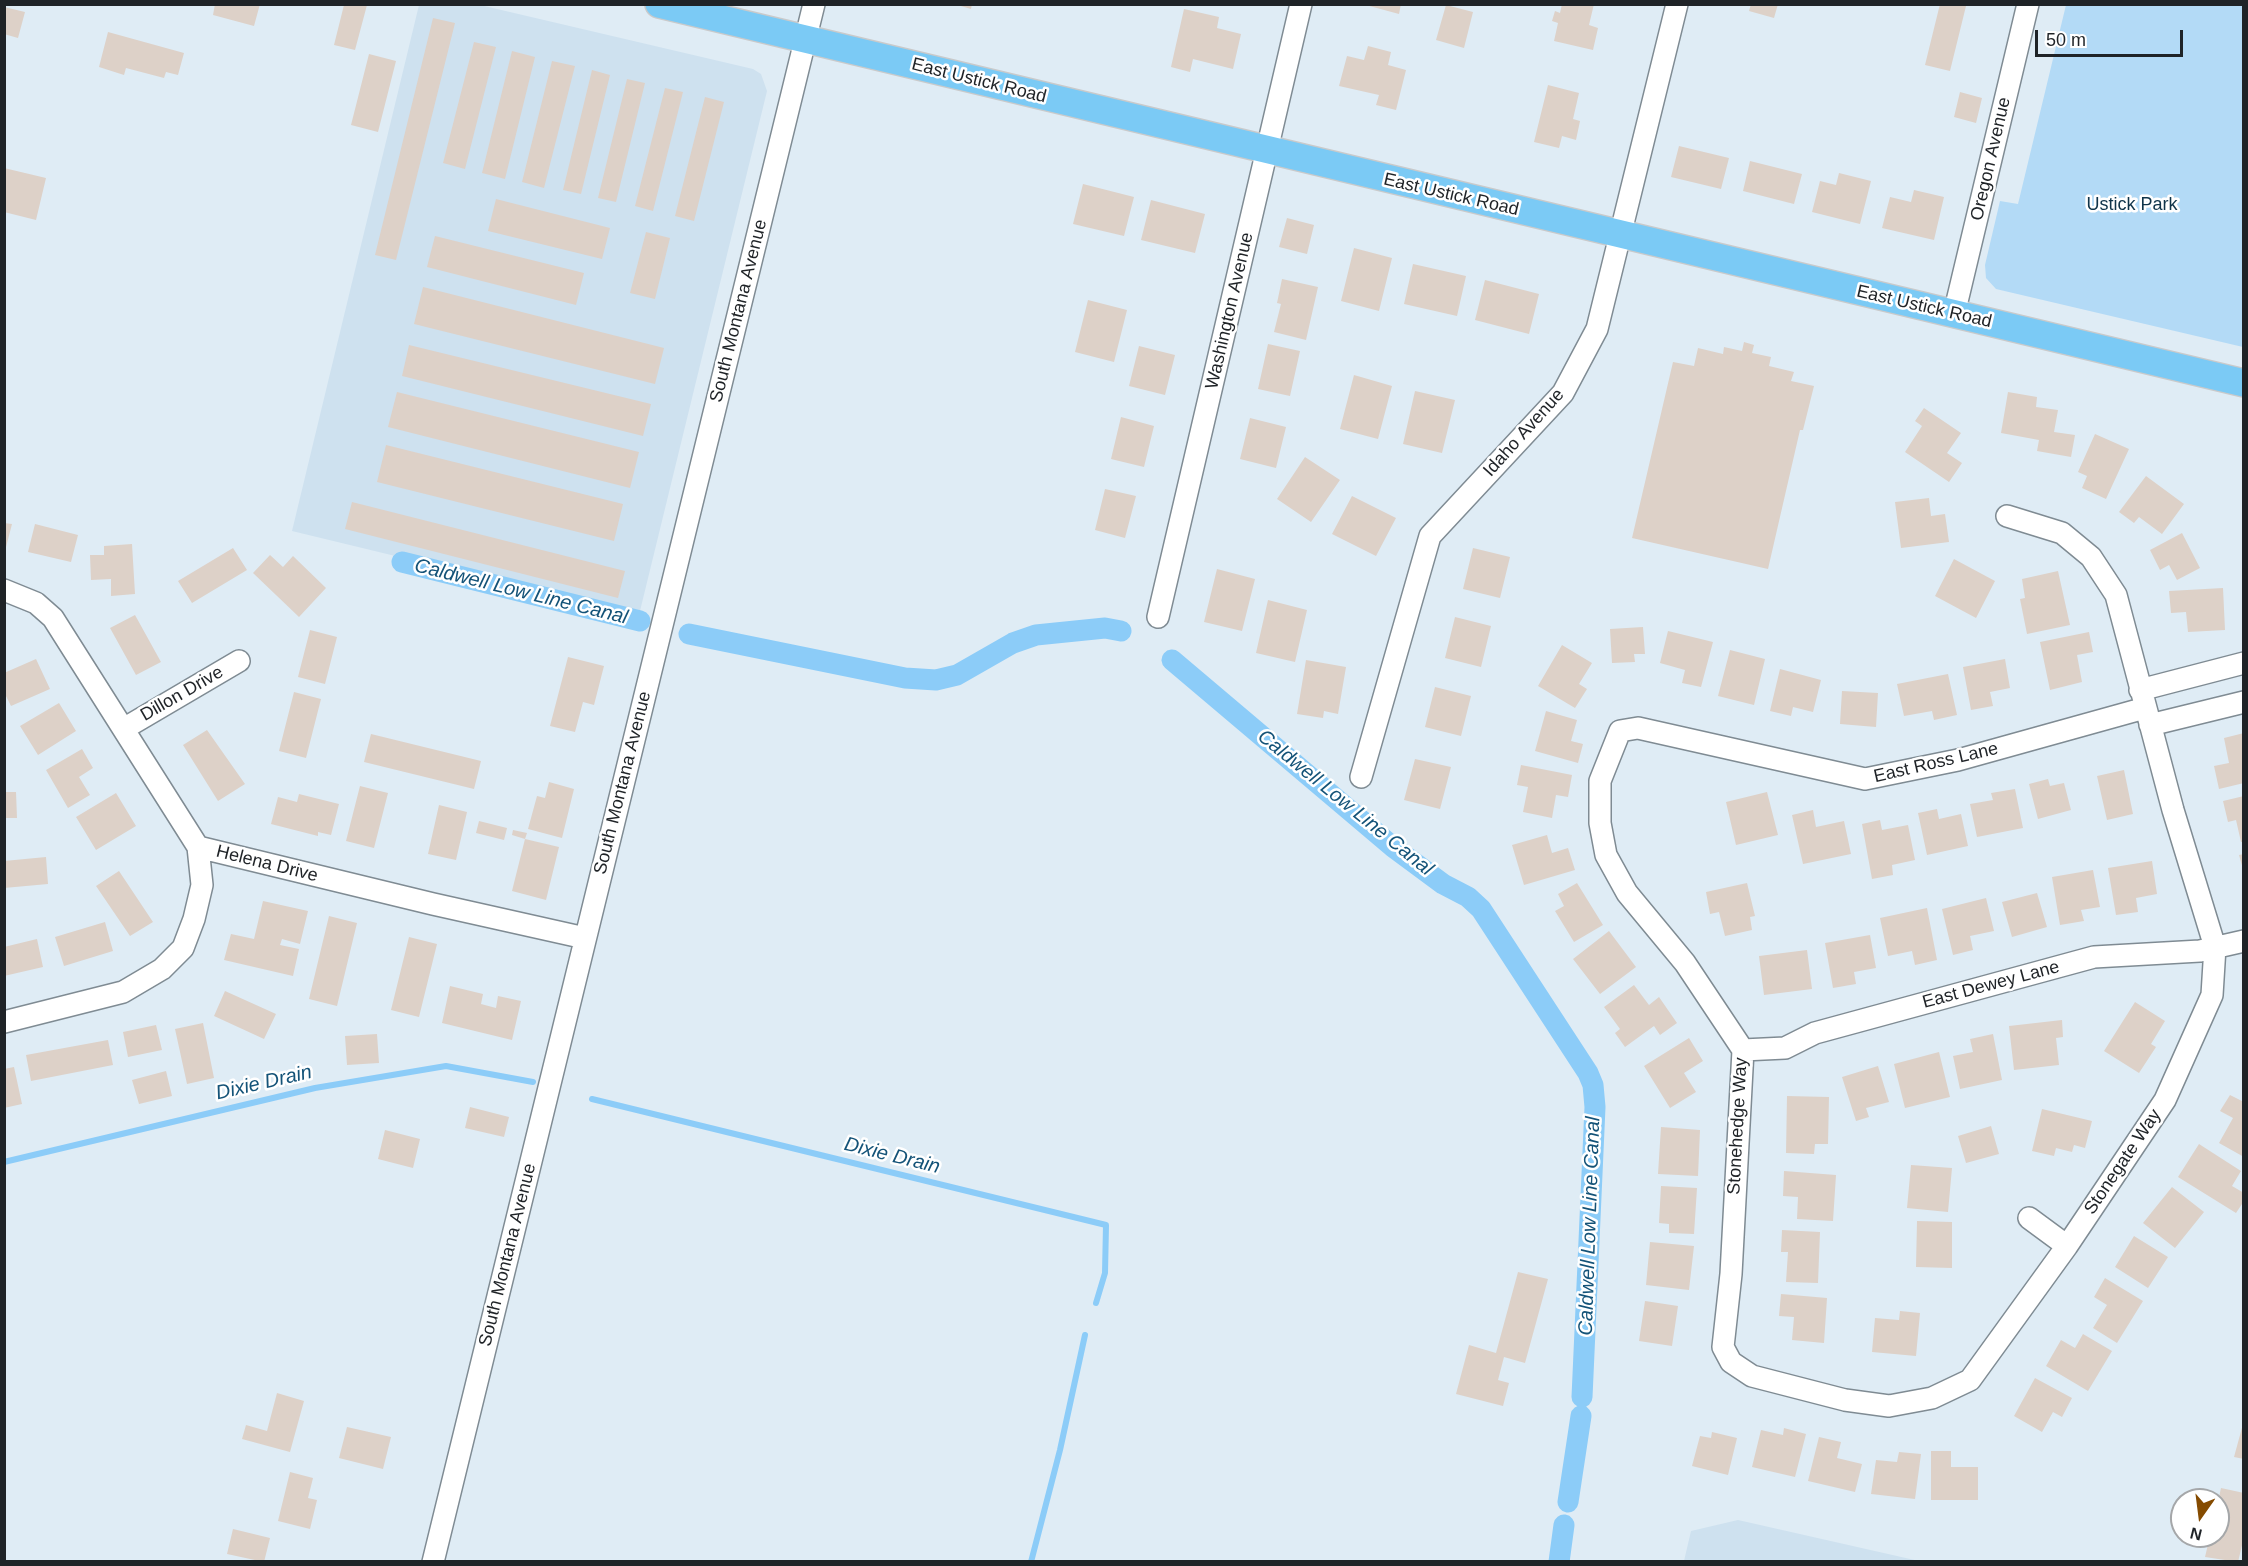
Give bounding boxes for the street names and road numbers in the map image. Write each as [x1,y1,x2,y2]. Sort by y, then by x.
street label: East Ustick Road [909,54,1049,108]
street label: Oregon Avenue [1966,95,2016,223]
street label: East Ustick Road [1381,169,1521,221]
street label: South Montana Avenue [706,217,772,405]
street label: Washington Avenue [1201,231,1259,391]
street label: East Ustick Road [1854,281,1994,333]
street label: Idaho Avenue [1479,385,1569,481]
street label: Dillon Drive [137,662,227,726]
street label: South Montana Avenue [590,689,656,877]
street label: East Ross Lane [1872,738,2000,788]
street label: Helena Drive [214,841,320,887]
street label: East Dewey Lane [1920,956,2062,1014]
street label: Stonehedge Way [1724,1057,1752,1195]
street label: Stonegate Way [2080,1105,2166,1219]
street label: South Montana Avenue [475,1161,541,1349]

